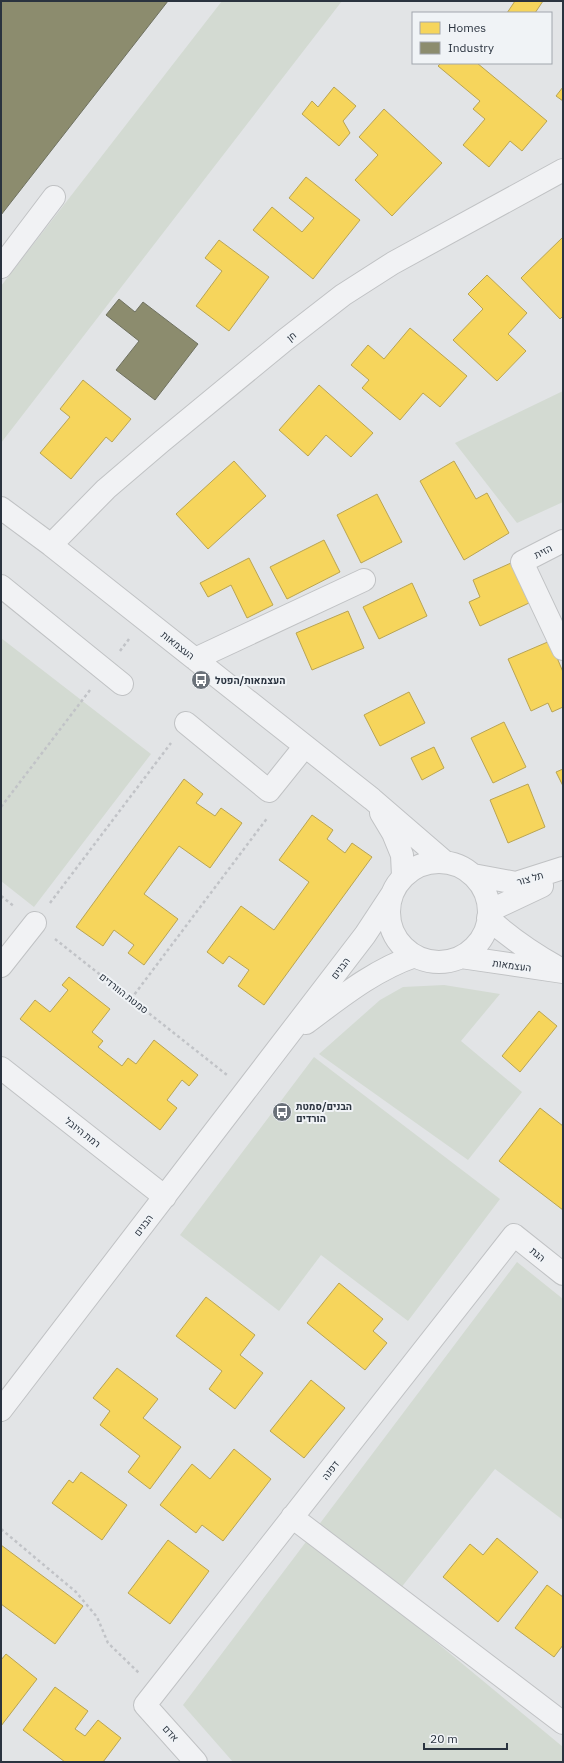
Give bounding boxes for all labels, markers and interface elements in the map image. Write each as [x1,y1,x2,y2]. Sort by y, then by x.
legend [412,12,552,64]
text: Homes [448,20,486,35]
text: Industry [448,40,494,55]
street label: חן [284,329,299,344]
street label: הזית [532,541,555,561]
street label: העצמאות [158,628,197,663]
bus stop icon: העצמאות/הפטל [190,669,212,691]
place label: העצמאות/הפטל [215,674,285,687]
street label: תל צור [515,869,545,888]
street label: הבנים [328,955,353,982]
street label: העצמאות [492,956,532,975]
street label: סמטת הוורדים [97,970,151,1017]
place label: הבנים/סמטת הורדים [296,1100,352,1125]
bus stop icon: הבנים/סמטת הורדים [271,1101,293,1123]
street label: רמת היובל [62,1114,103,1151]
street label: הבנים [131,1212,156,1239]
street label: הגת [527,1244,548,1265]
street label: דפנה [319,1458,342,1483]
street label: אדם [160,1722,181,1744]
scale bar [424,1725,507,1751]
text: 20 m [430,1731,458,1746]

